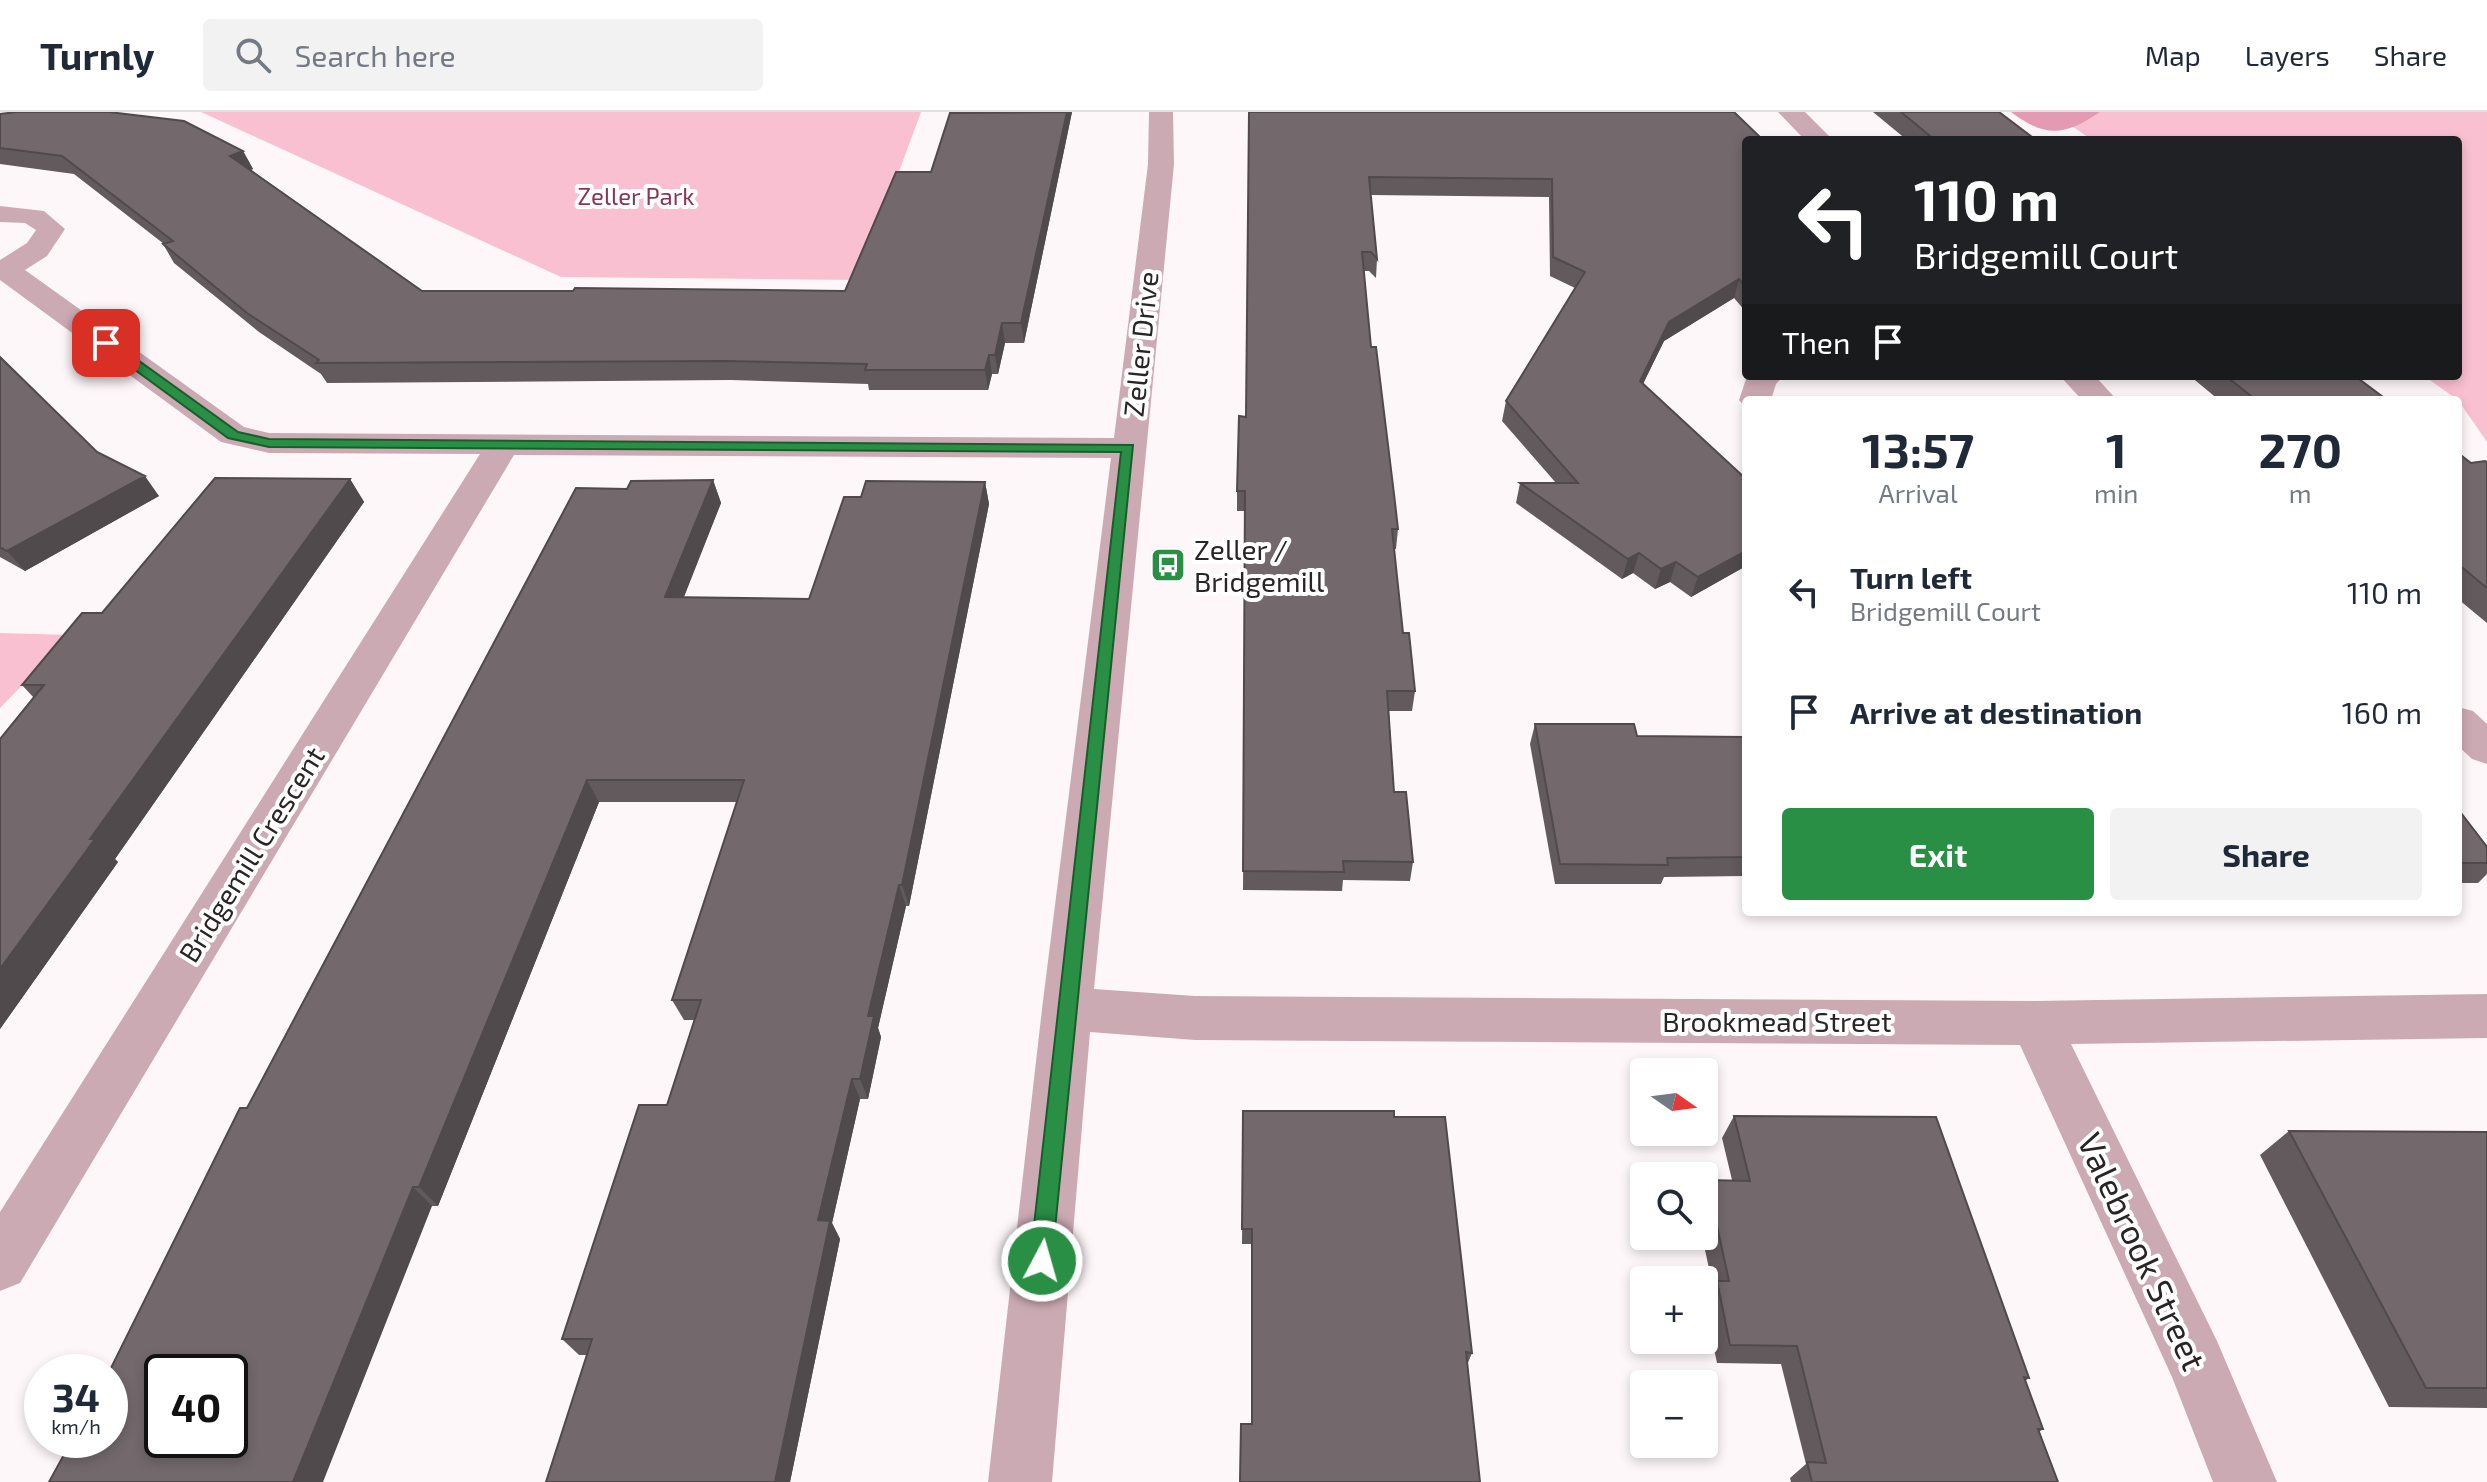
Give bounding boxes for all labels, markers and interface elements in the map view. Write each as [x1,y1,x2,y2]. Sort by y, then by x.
search box [203,19,763,91]
text: Turnly [40,32,155,78]
icon: search [231,33,275,77]
text: Search here [295,37,456,73]
text: Map [2145,38,2201,72]
text: Layers [2245,38,2330,72]
text: Share [2374,38,2447,72]
text: 110 m [1914,165,2059,232]
icon: left [1782,168,1886,272]
park label: Zeller Park [577,181,695,210]
text: Bridgemill Court [1914,233,2178,276]
street label: Zeller Drive [1115,270,1165,418]
pin [72,309,140,377]
icon: arrive [1866,320,1910,364]
icon: arrive [84,321,128,365]
text: Then [1782,324,1850,360]
text: 13:57 [1862,420,1974,478]
text: 1 [2106,420,2127,478]
text: 270 [2258,420,2342,478]
text: Arrival [1878,477,1958,508]
text: min [2094,477,2138,508]
text: m [2289,477,2312,508]
place label: Zeller / Bridgemill [1194,532,1325,598]
bus stop icon: Zeller / Bridgemill [1149,546,1187,584]
text: Turn left [1850,559,1972,595]
icon: left [1782,570,1826,614]
text: 110 m [2347,574,2422,610]
text: Bridgemill Court [1850,595,2041,626]
icon: arrive [1782,690,1826,734]
text: Arrive at destination [1850,694,2142,730]
text: 160 m [2342,694,2422,730]
street label: Bridgemill Crescent [171,740,331,968]
button: Exit [1782,808,2094,900]
button: Share [2110,808,2422,900]
street label: Brookmead Street [1662,1004,1892,1038]
north arrow [1630,1058,1718,1146]
map controls [1630,1058,1718,1458]
street label: Valebrook Street [2070,1126,2216,1376]
button: search [1630,1162,1718,1250]
position arrow [1000,1219,1084,1303]
button: + [1630,1266,1718,1354]
speed limit sign: 40 [144,1354,248,1458]
button: − [1630,1370,1718,1458]
text: 34 [52,1372,100,1420]
text: km/h [51,1414,101,1438]

